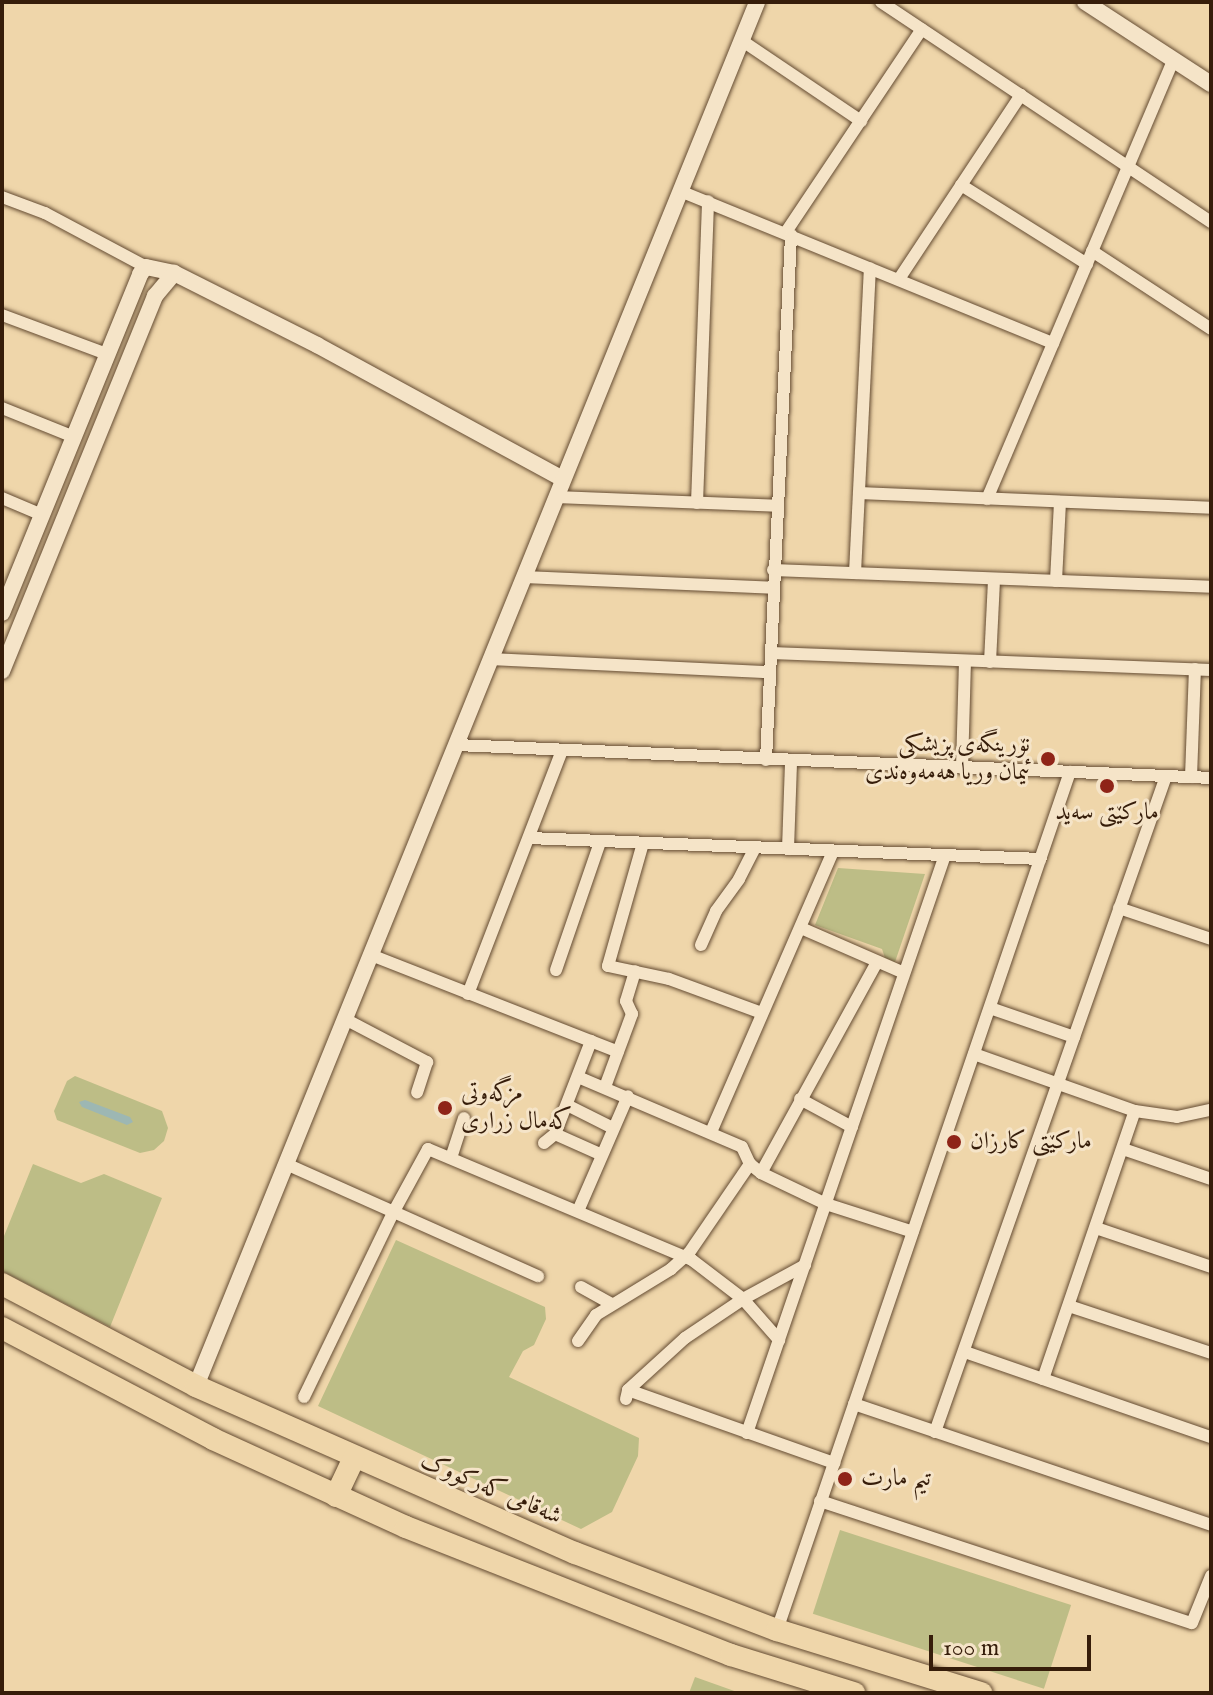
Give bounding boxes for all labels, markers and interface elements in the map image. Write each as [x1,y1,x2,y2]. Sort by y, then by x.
place label: نۆرینگەی پزیشکی ئیمان وریا هەمەوەندی [865,731,1030,787]
marker: نۆرینگەی پزیشکی ئیمان وریا هەمەوەندی [1037,748,1059,770]
marker: مارکێتی سەید [1098,777,1116,795]
place label: مارکێتی سەید [1055,799,1159,827]
place label: مزگەوتی کەمال زراری [461,1080,572,1136]
marker: مزگەوتی کەمال زراری [436,1099,454,1117]
place label: مارکێتی کارزان [970,1128,1092,1156]
marker: مارکێتی کارزان [945,1133,963,1151]
street label: شەقامی کەرکووک [416,1446,566,1532]
place label: تیم مارت [861,1465,931,1493]
marker: تیم مارت [836,1470,854,1488]
scale bar [933,1619,1095,1669]
text: 100 m [943,1633,999,1664]

